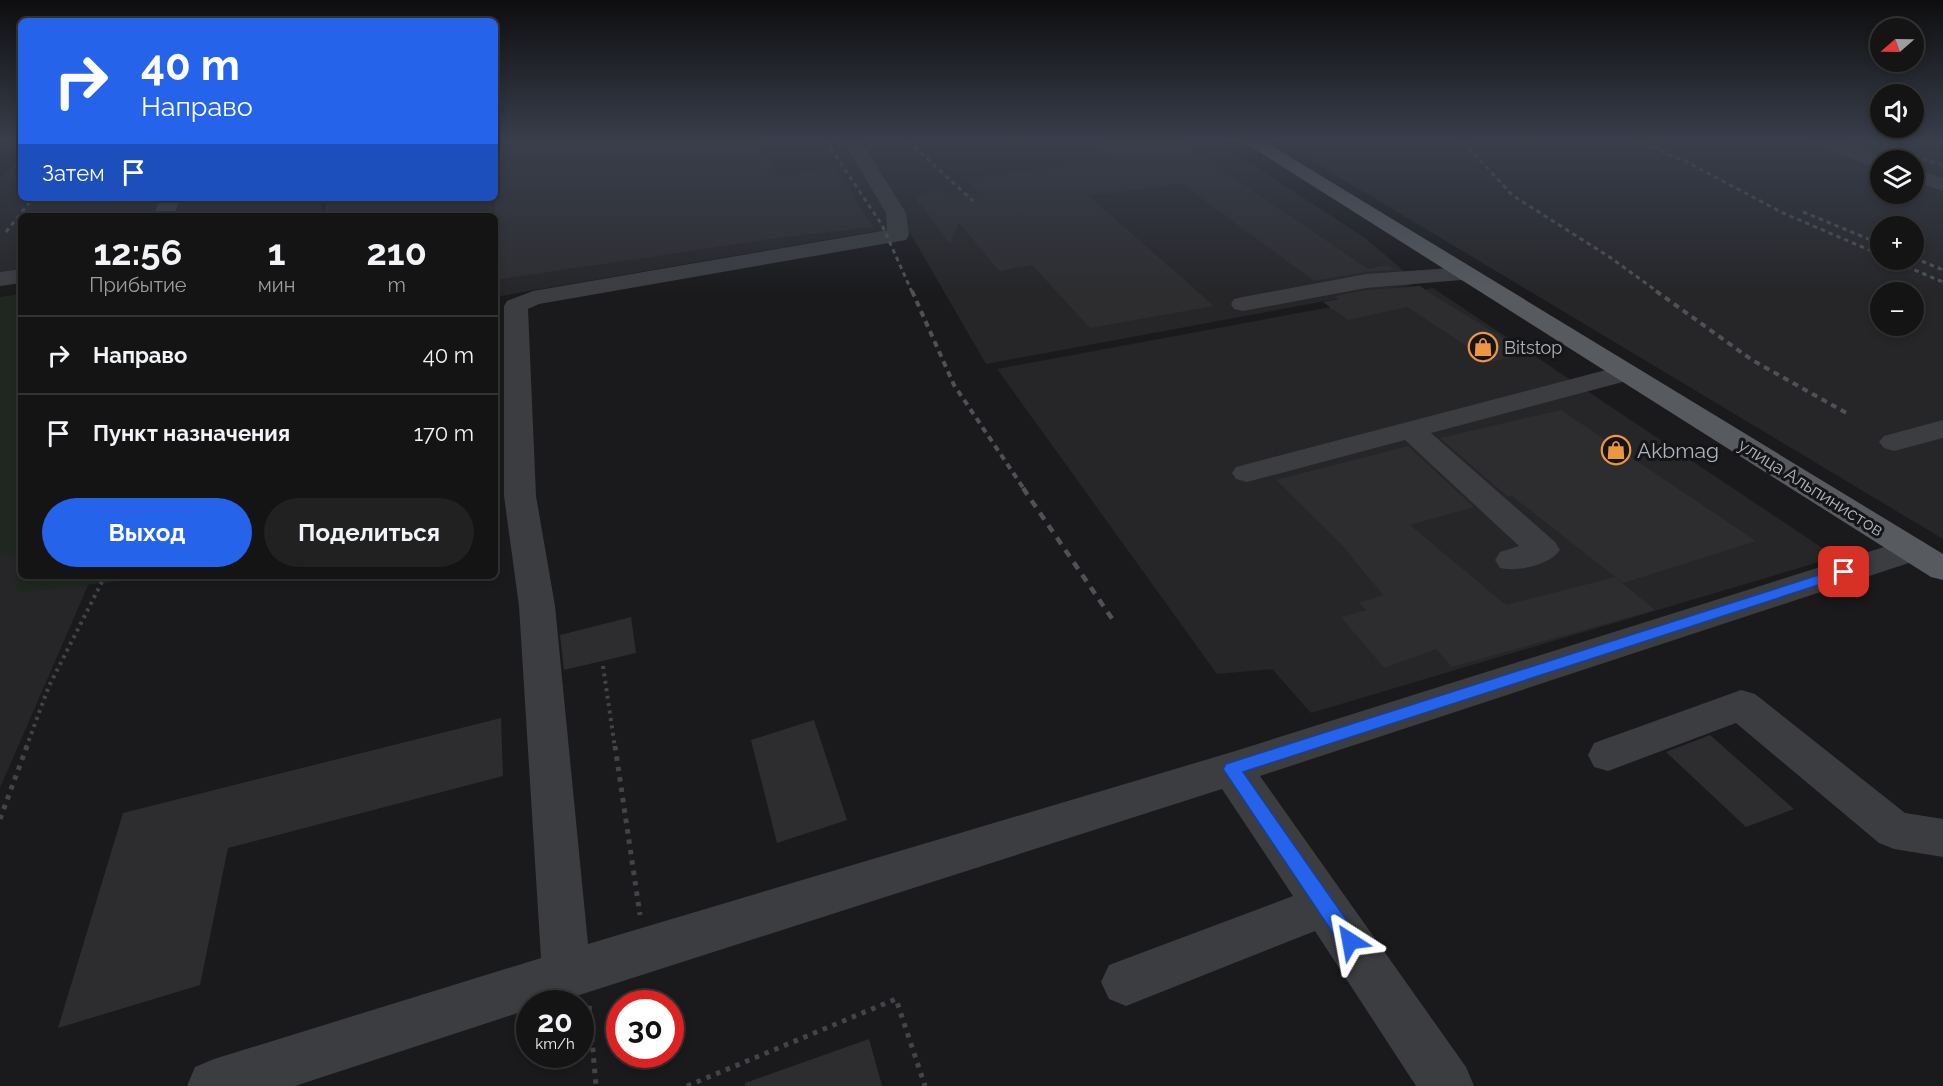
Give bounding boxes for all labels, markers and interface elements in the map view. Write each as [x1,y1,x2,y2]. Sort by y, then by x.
north arrow [1870,18,1924,72]
map controls [1870,18,1924,336]
text: 40 m [141,41,240,90]
icon: right [42,42,120,120]
button: sound [1870,84,1924,138]
text: Направо [141,91,253,122]
button: layers [1870,150,1924,204]
icon: arrive [117,156,150,189]
text: Затем [42,160,105,186]
button: + [1870,216,1924,270]
text: 12:56 [94,231,182,273]
text: 1 [268,231,285,273]
text: 210 [367,231,427,273]
text: Прибытие [89,273,187,297]
text: мин [258,273,295,297]
text: m [387,273,406,297]
button: − [1870,282,1924,336]
shop icon: Bitstop [1467,331,1499,363]
place label: Bitstop [1504,337,1562,358]
icon: right [42,339,75,372]
text: Направо [93,342,187,368]
text: 40 m [423,342,474,368]
icon: arrive [42,417,75,450]
text: Пункт назначения [93,420,290,446]
text: 170 m [414,420,474,446]
shop icon: Akbmag [1600,434,1632,466]
street label: улица Альпинистов [1735,434,1887,540]
place label: Akbmag [1637,438,1719,463]
button: Выход [42,498,252,567]
button: Поделиться [264,498,474,567]
pin [1818,546,1869,597]
icon: arrive [1827,555,1860,588]
position arrow [1318,909,1382,973]
speed limit sign: 30 [606,990,684,1068]
text: 20 [537,1004,573,1039]
text: km/h [535,1035,575,1053]

